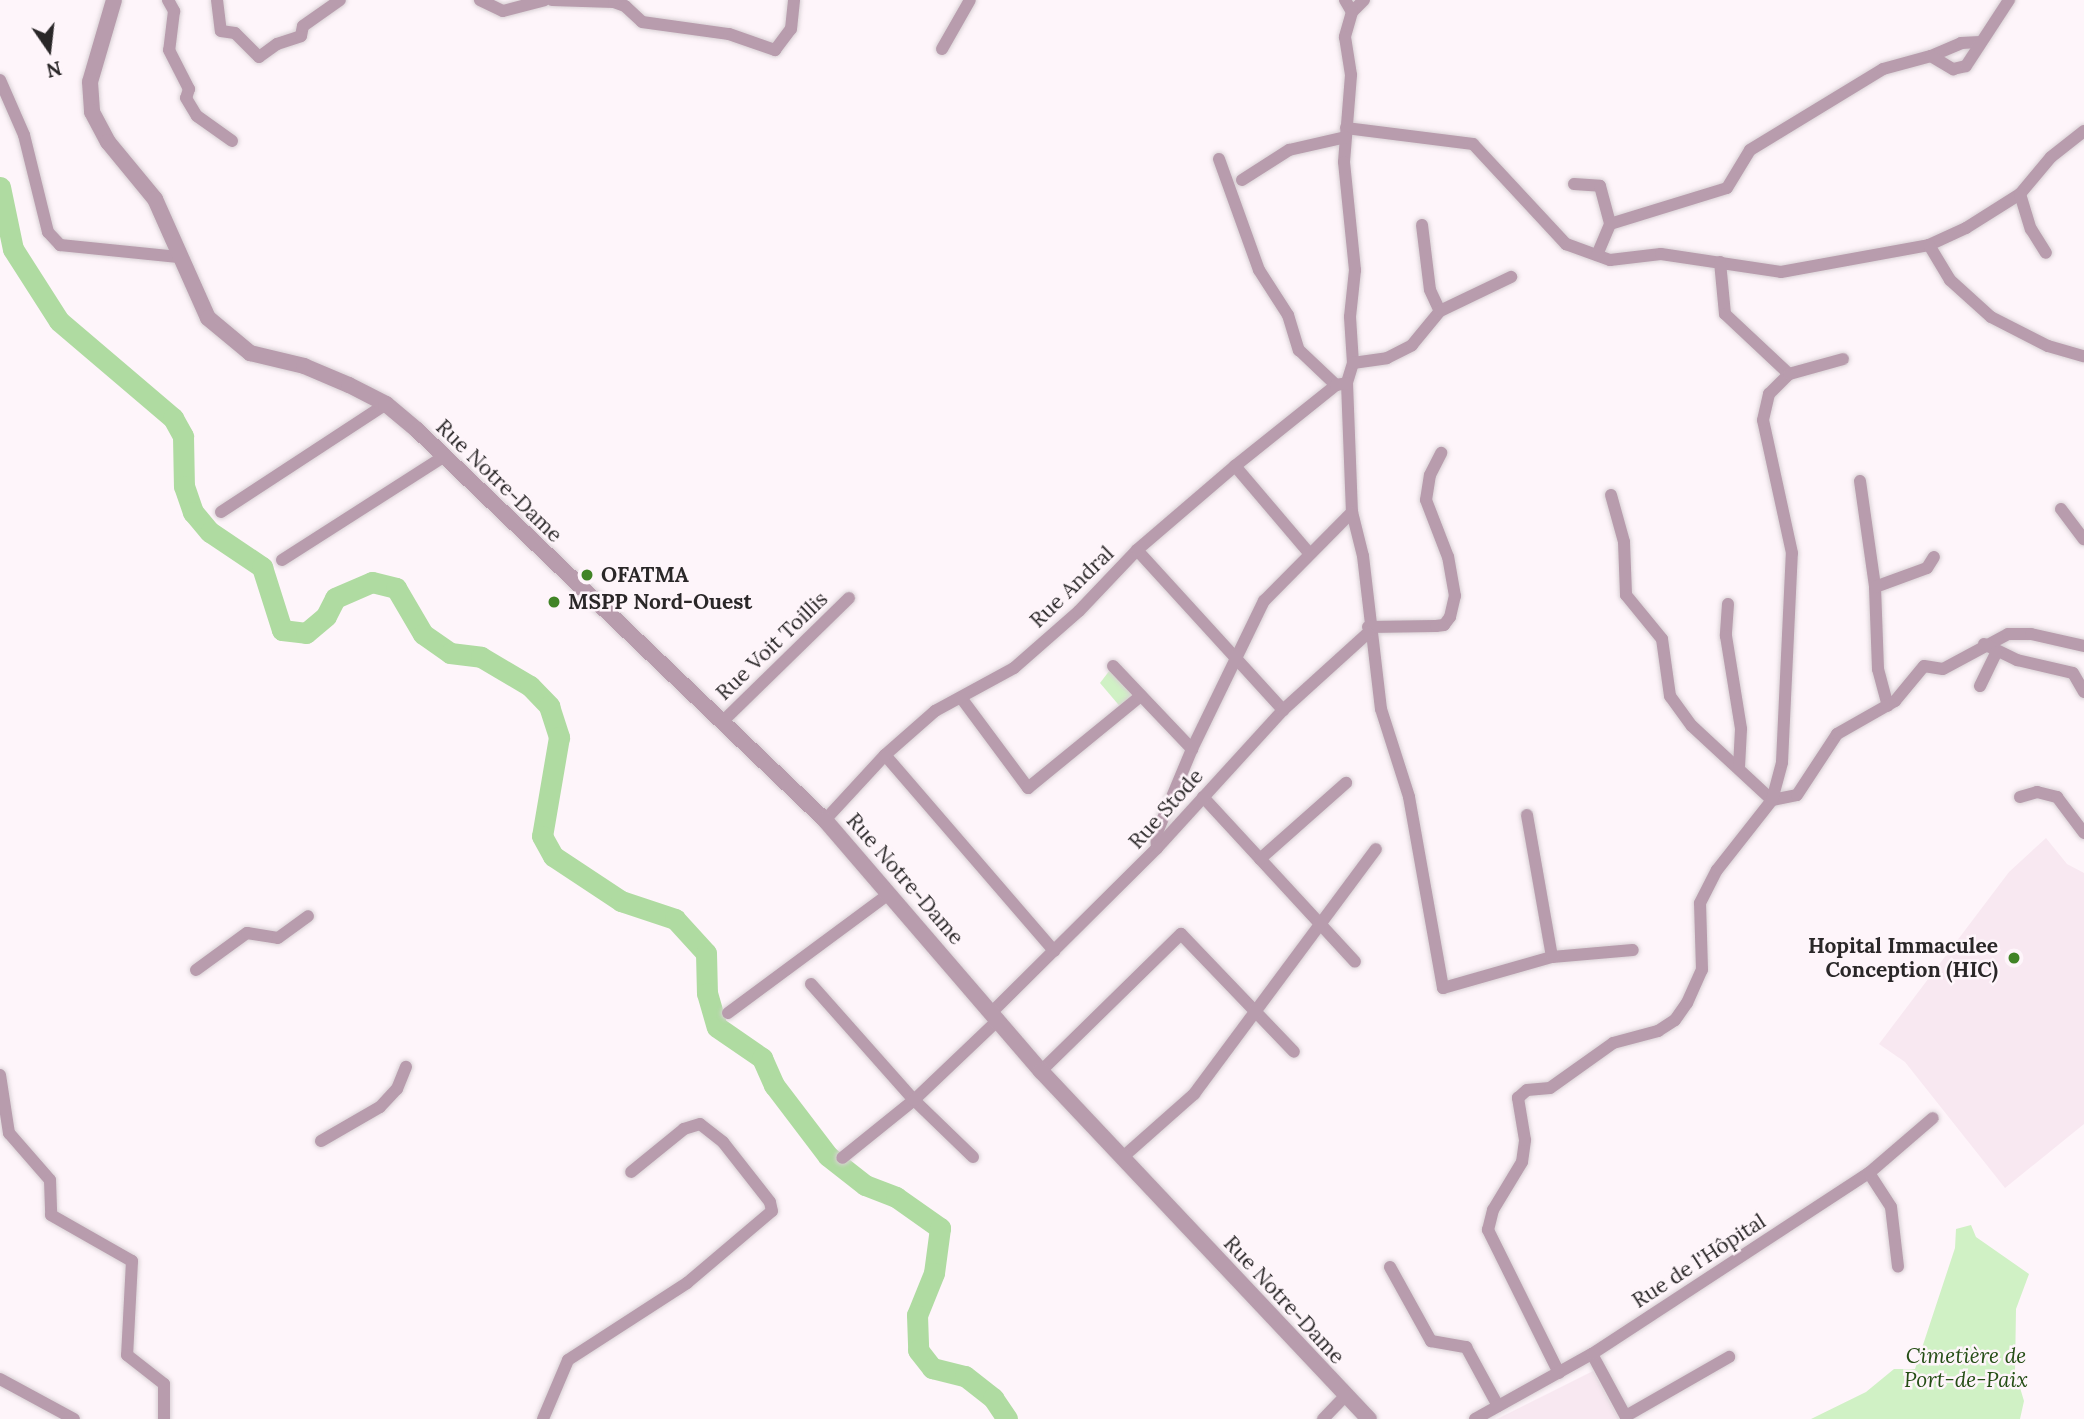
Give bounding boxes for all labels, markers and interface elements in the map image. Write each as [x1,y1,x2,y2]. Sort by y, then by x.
north arrow [14,14,84,84]
text: N [44,56,64,83]
street label: Rue Notre-Dame [431,414,567,548]
street label: Rue Andral [1025,541,1119,633]
place label: OFATMA [601,562,689,588]
marker: OFATMA [579,567,595,583]
street label: Rue Voit Toillis [711,586,833,706]
place label: MSPP Nord-Ouest [568,589,752,615]
marker: MSPP Nord-Ouest [546,594,562,610]
street label: Rue Stode [1124,764,1208,854]
street label: Rue Notre-Dame [841,808,969,950]
place label: Hopital Immaculee Conception (HIC) [1808,933,1998,983]
marker: Hopital Immaculee Conception (HIC) [2004,948,2024,968]
street label: Rue de l'Hôpital [1628,1209,1770,1313]
street label: Rue Notre-Dame [1218,1231,1350,1369]
park label: Cimetière de Port-de-Paix [1904,1343,2028,1393]

